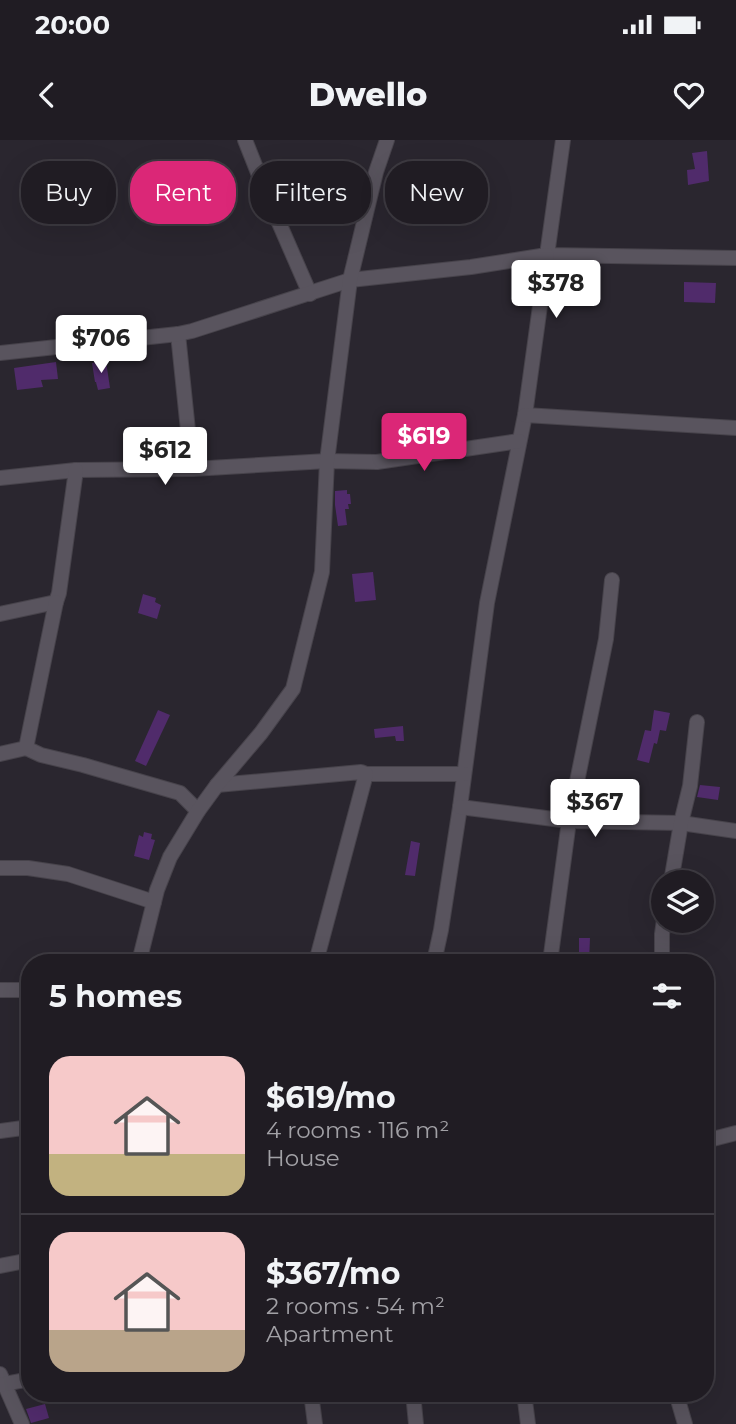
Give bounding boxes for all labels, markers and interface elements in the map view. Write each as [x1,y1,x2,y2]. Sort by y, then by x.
text: 20:00 [35,9,110,41]
text: Dwello [309,75,427,114]
icon: back [28,76,66,114]
icon: heart [670,76,708,114]
chip: Buy [21,161,116,224]
chip: Rent [130,161,236,224]
chip: Filters [250,161,371,224]
chip: New [385,161,488,224]
pin: $378 [515,260,597,320]
text: $378 [527,269,585,297]
pin: $706 [60,316,142,375]
text: $706 [72,324,130,352]
pin: $619 [383,414,465,473]
text: $619 [398,422,451,450]
pin: $612 [124,428,206,487]
text: $612 [139,436,191,464]
pin: $367 [554,780,636,839]
text: $367 [566,788,624,816]
map controls [651,870,714,933]
button: layers [651,870,714,933]
icon: filters [648,977,686,1015]
text: 5 homes [49,978,182,1015]
text: $619/mo [266,1079,396,1116]
icon: home [105,1084,189,1168]
text: 4 rooms · 116 m² [266,1116,449,1144]
text: House [266,1144,340,1172]
text: $367/mo [266,1255,400,1292]
icon: home [105,1260,189,1344]
text: 2 rooms · 54 m² [266,1292,445,1320]
text: Apartment [266,1320,394,1348]

